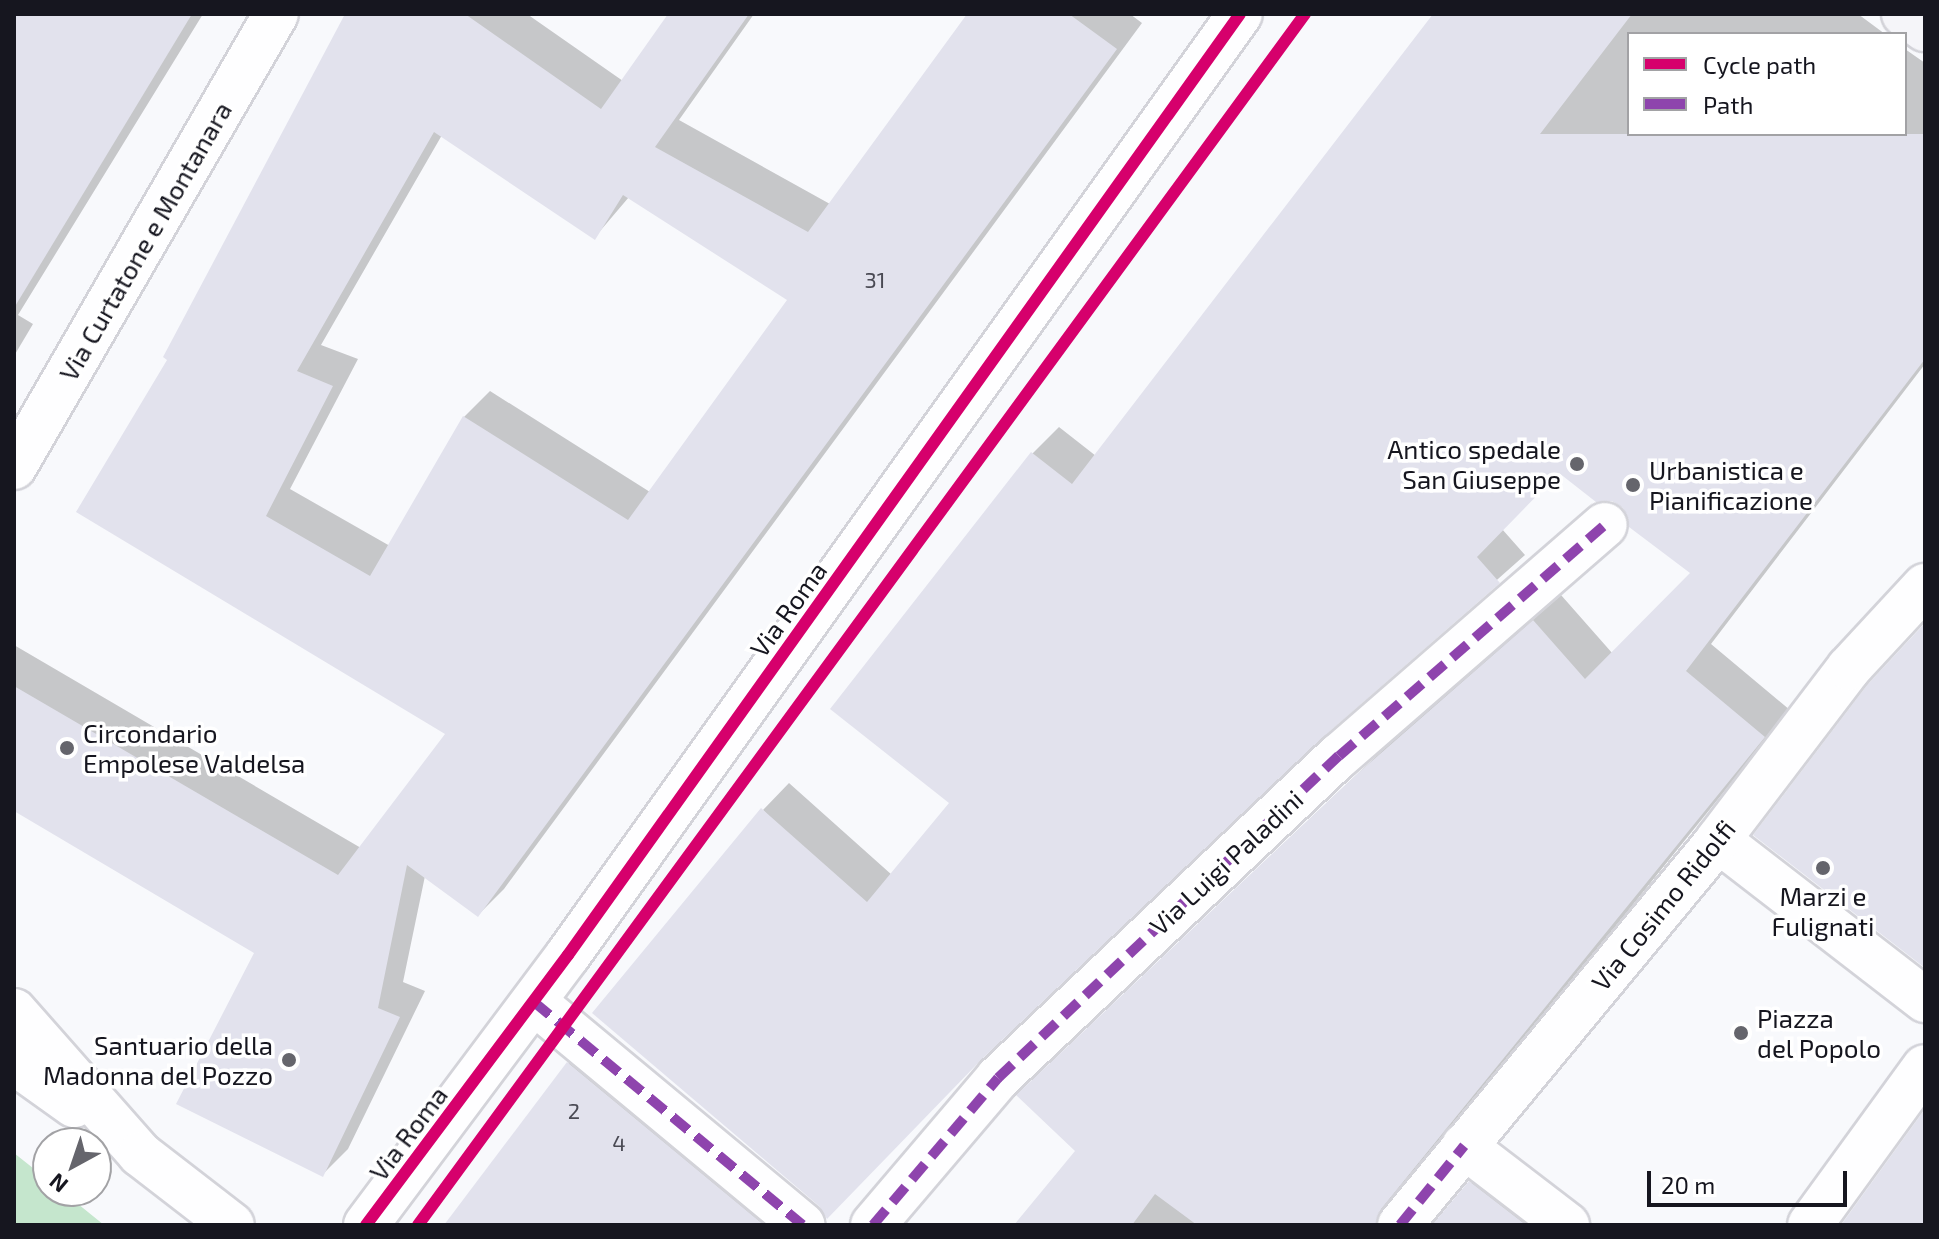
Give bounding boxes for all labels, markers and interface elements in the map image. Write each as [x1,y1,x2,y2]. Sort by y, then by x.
legend [1627,32,1907,136]
text: Cycle path [1703,50,1816,79]
text: Path [1703,90,1753,119]
street label: Via Curtatone e Montanara [52,96,238,386]
house number: 31 [865,267,885,293]
place label: Antico spedale San Giuseppe [1387,433,1561,494]
place label: Urbanistica e Pianificazione [1649,454,1813,516]
marker: Antico spedale San Giuseppe [1568,455,1586,473]
marker: Urbanistica e Pianificazione [1624,476,1642,494]
street label: Via Roma [743,555,833,663]
place label: Circondario Empolese Valdelsa [83,717,306,778]
marker: Circondario Empolese Valdelsa [58,739,76,757]
street label: Via Luigi Paladini [1143,783,1309,941]
street label: Via Cosimo Ridolfi [1585,813,1741,997]
marker: Marzi e Fulignati [1814,859,1832,877]
place label: Marzi e Fulignati [1772,880,1874,942]
place label: Piazza del Popolo [1757,1002,1882,1064]
marker: Piazza del Popolo [1732,1024,1750,1042]
place label: Santuario della Madonna del Pozzo [42,1029,273,1090]
marker: Santuario della Madonna del Pozzo [280,1051,298,1069]
street label: Via Roma [362,1080,454,1186]
house number: 2 [568,1098,580,1124]
north arrow [32,1127,112,1207]
house number: 4 [612,1130,626,1156]
scale bar [1651,1155,1851,1205]
text: N [43,1169,72,1199]
text: 20 m [1661,1170,1715,1199]

